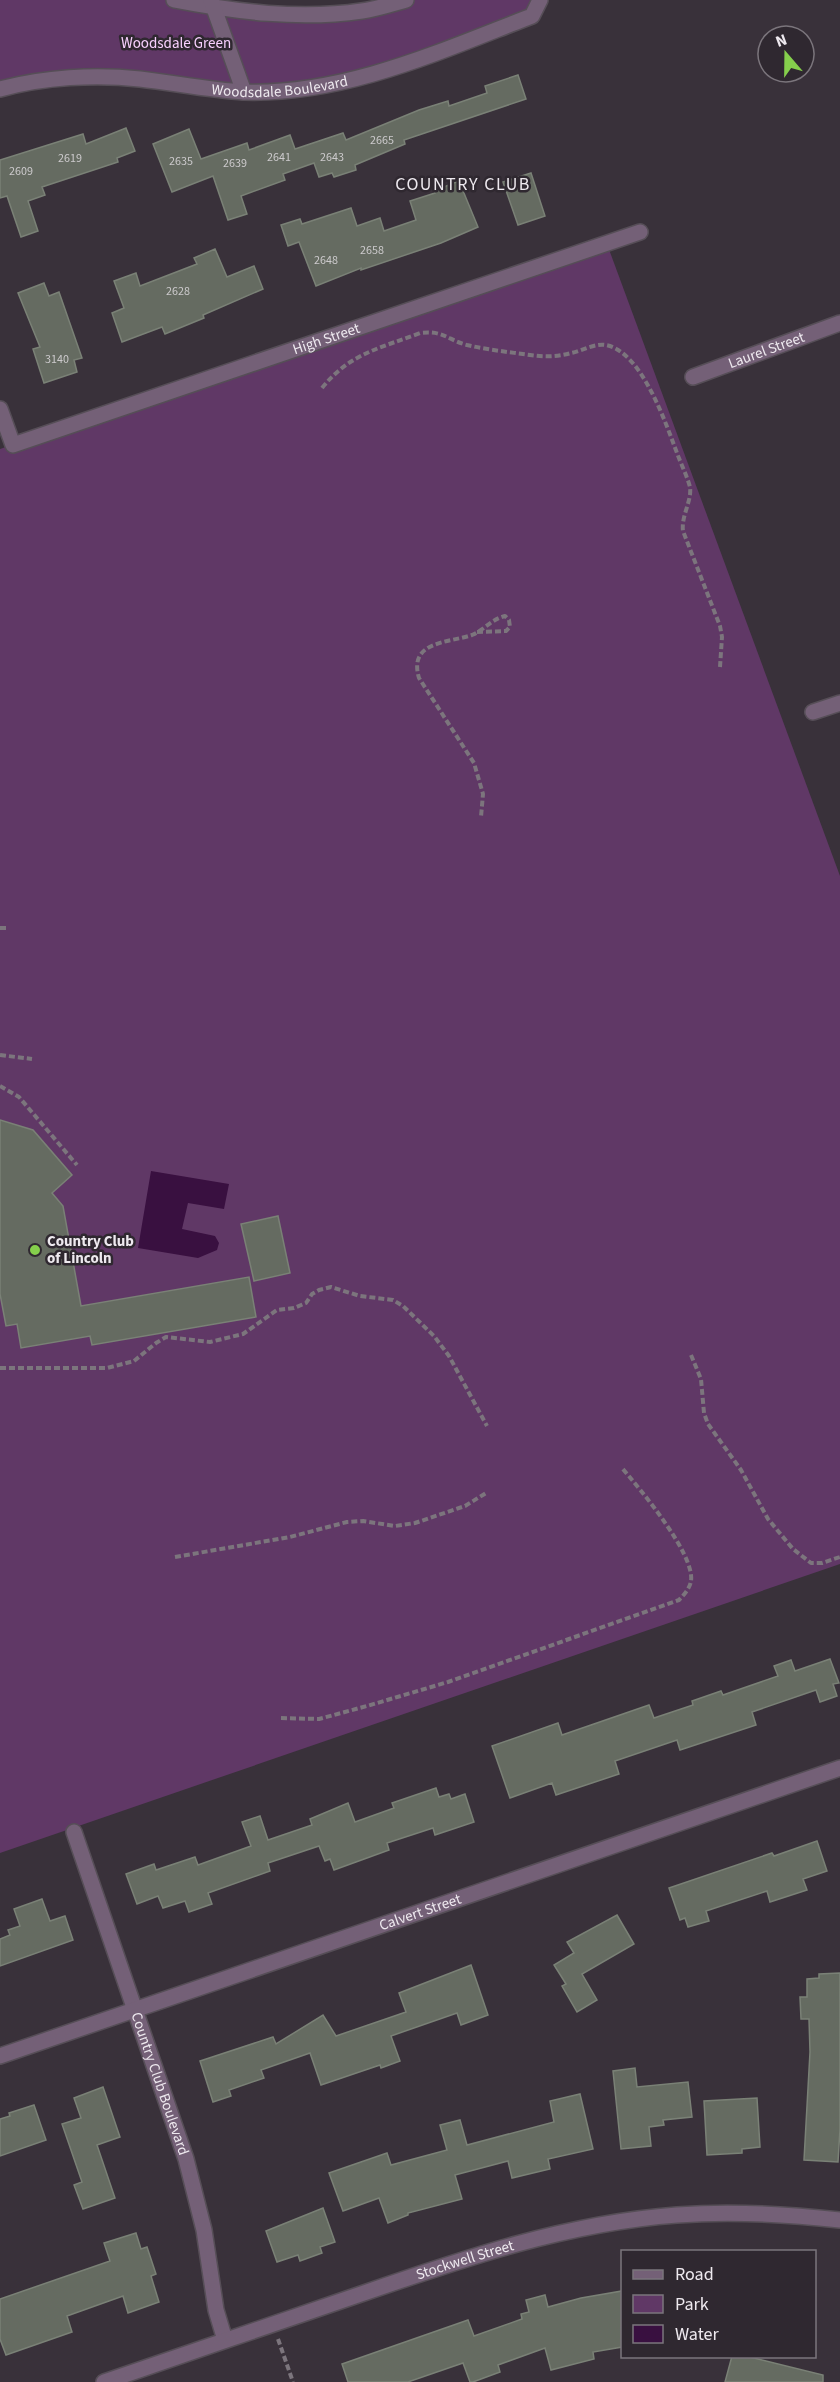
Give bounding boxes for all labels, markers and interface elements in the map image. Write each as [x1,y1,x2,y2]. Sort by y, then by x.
north arrow [756,24,816,84]
text: N [772,29,790,53]
park label: Woodsdale Green [121,33,231,54]
street label: Woodsdale Boulevard [210,70,350,103]
house number: 2665 [370,132,394,149]
house number: 2641 [267,149,291,166]
house number: 2643 [320,149,344,166]
house number: 2619 [58,150,82,167]
house number: 2635 [169,153,193,170]
house number: 2639 [223,155,247,172]
house number: 2609 [9,163,33,180]
district label: COUNTRY CLUB [395,172,531,197]
house number: 2658 [360,242,384,259]
house number: 2648 [314,252,338,269]
house number: 2628 [166,283,190,300]
street label: High Street [290,317,363,360]
street label: Laurel Street [725,326,807,374]
house number: 3140 [45,351,69,368]
place label: Country Club of Lincoln [47,1231,134,1269]
marker: Country Club of Lincoln [28,1243,42,1257]
street label: Calvert Street [376,1888,464,1936]
street label: Country Club Boulevard [126,2009,194,2158]
street label: Stockwell Street [413,2235,516,2285]
legend [621,2250,816,2358]
text: Road [675,2262,714,2287]
text: Park [675,2292,709,2317]
text: Water [675,2322,719,2347]

